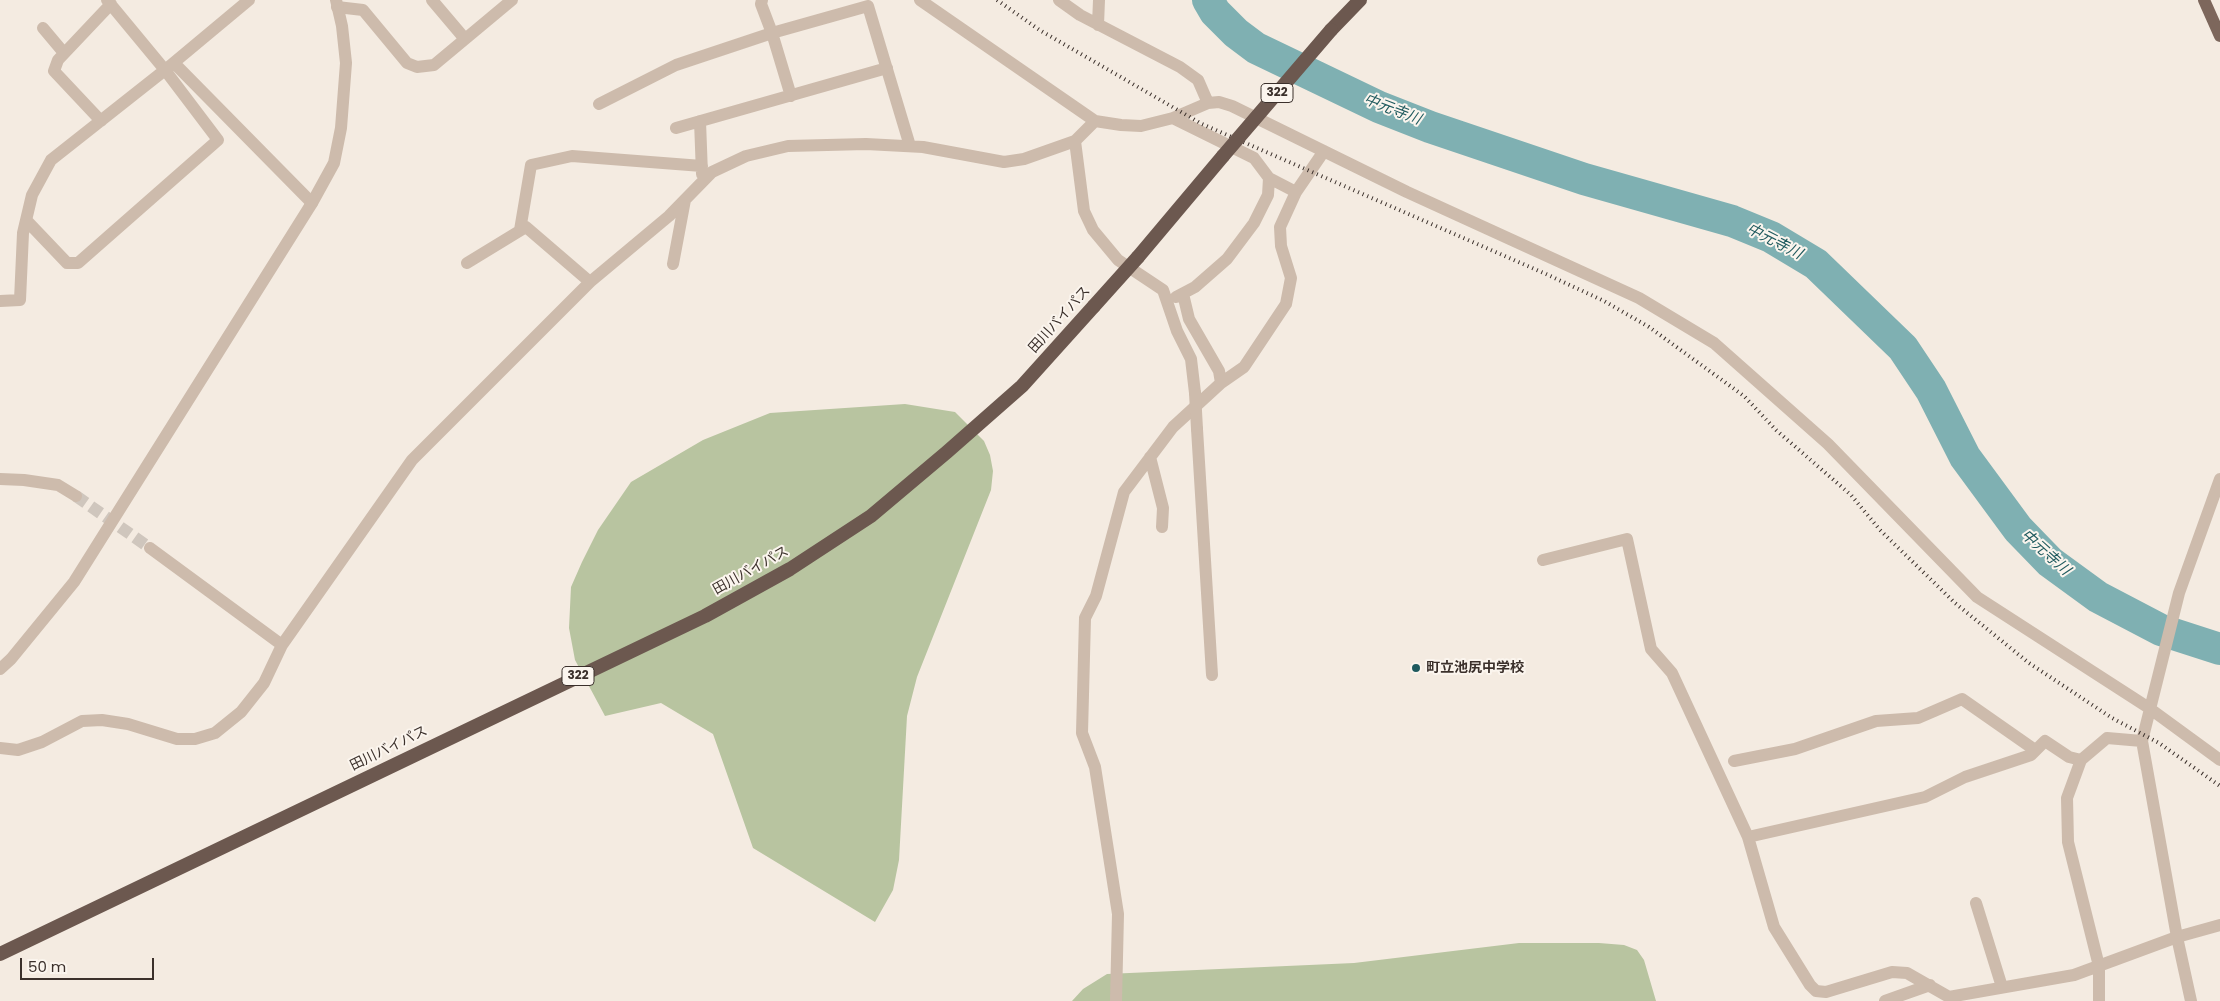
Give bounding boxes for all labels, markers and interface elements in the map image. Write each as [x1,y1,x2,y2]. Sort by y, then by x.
road number: 322 [1261,84,1293,102]
water label: 中元寺川 [1361,91,1423,129]
water label: 中元寺川 [1743,220,1805,264]
street label: 田川バイパス [1026,283,1094,357]
water label: 中元寺川 [2017,526,2073,580]
street label: 田川バイパス [710,543,792,599]
place label: 町立池尻中学校 [1426,660,1524,676]
marker: 町立池尻中学校 [1410,662,1422,674]
road number: 322 [562,666,594,686]
street label: 田川バイパス [348,723,430,775]
scale bar [22,948,156,980]
text: 50 m [28,956,66,977]

